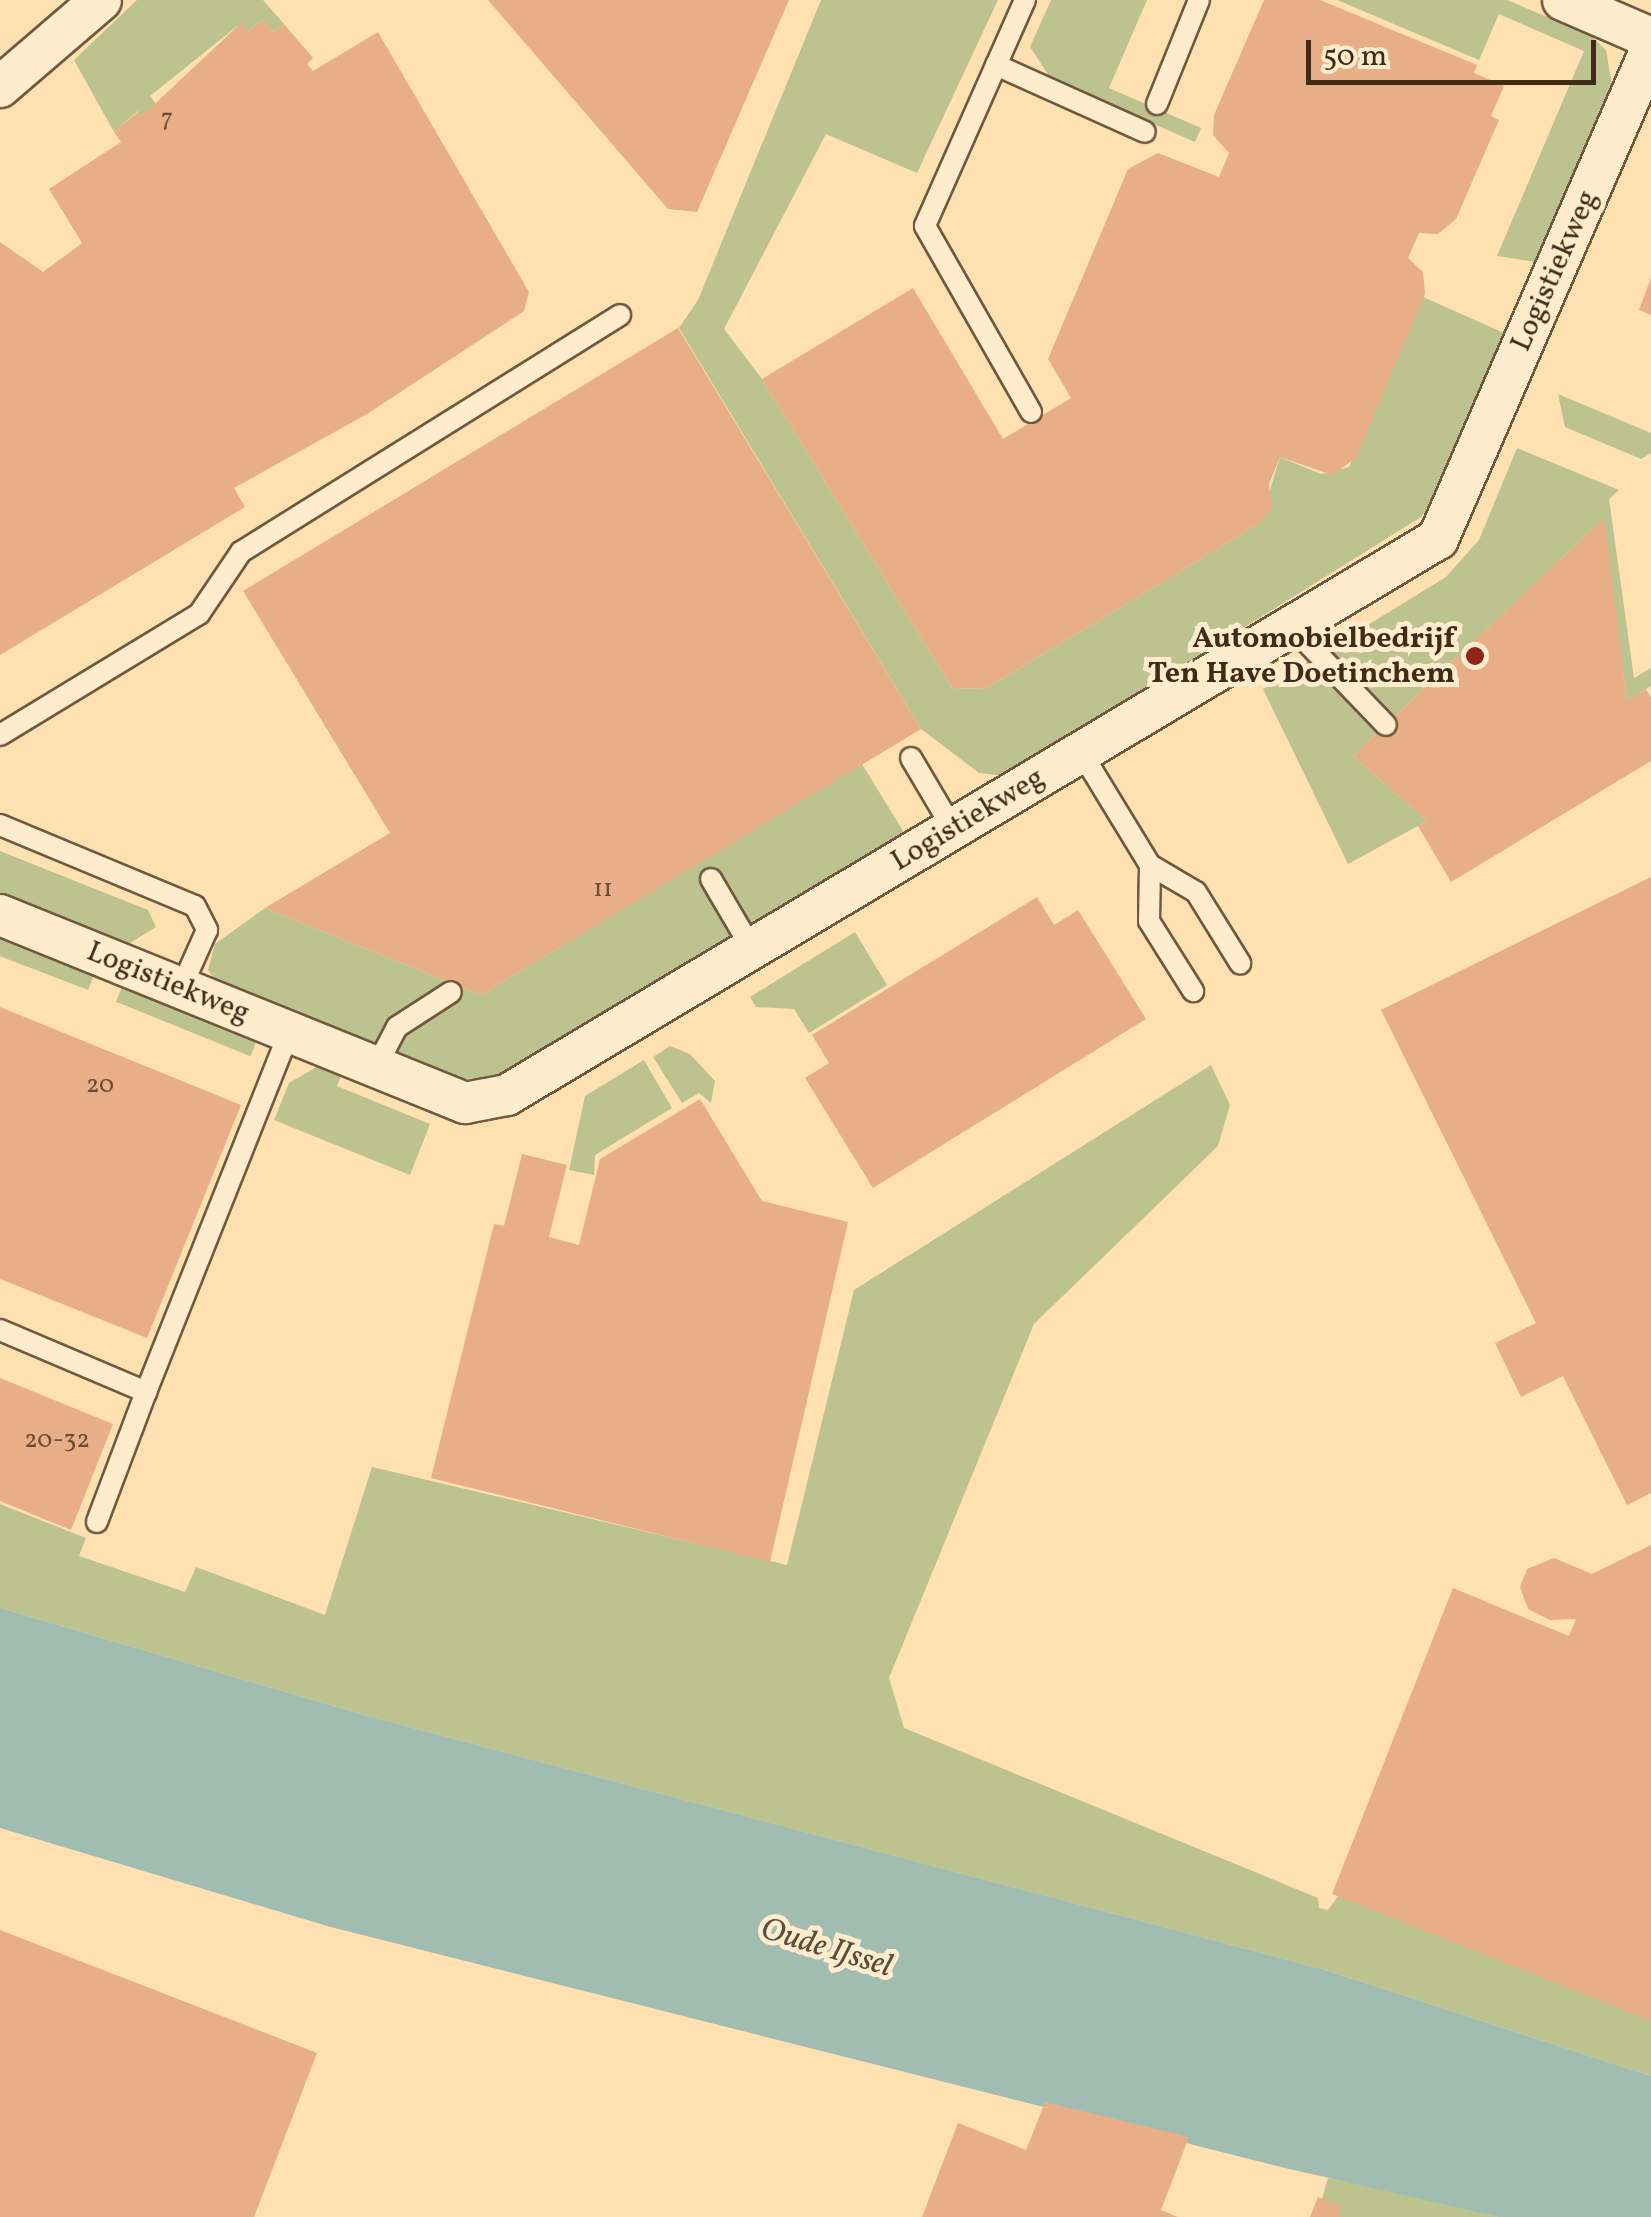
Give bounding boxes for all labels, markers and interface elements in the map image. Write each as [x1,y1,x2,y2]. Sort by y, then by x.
scale bar [1311,20,1601,82]
text: 50 m [1323,36,1387,78]
house number: 7 [161,105,173,135]
street label: Logistiekweg [1503,185,1607,357]
place label: Automobielbedrijf Ten Have Doetinchem [1148,621,1455,692]
marker: Automobielbedrijf Ten Have Doetinchem [1464,645,1486,667]
street label: Logistiekweg [885,760,1051,880]
house number: 11 [593,875,613,905]
street label: Logistiekweg [81,934,255,1032]
house number: 20 [86,1071,114,1101]
house number: 20-32 [24,1426,90,1456]
water label: Oude IJssel [756,1911,896,1987]

